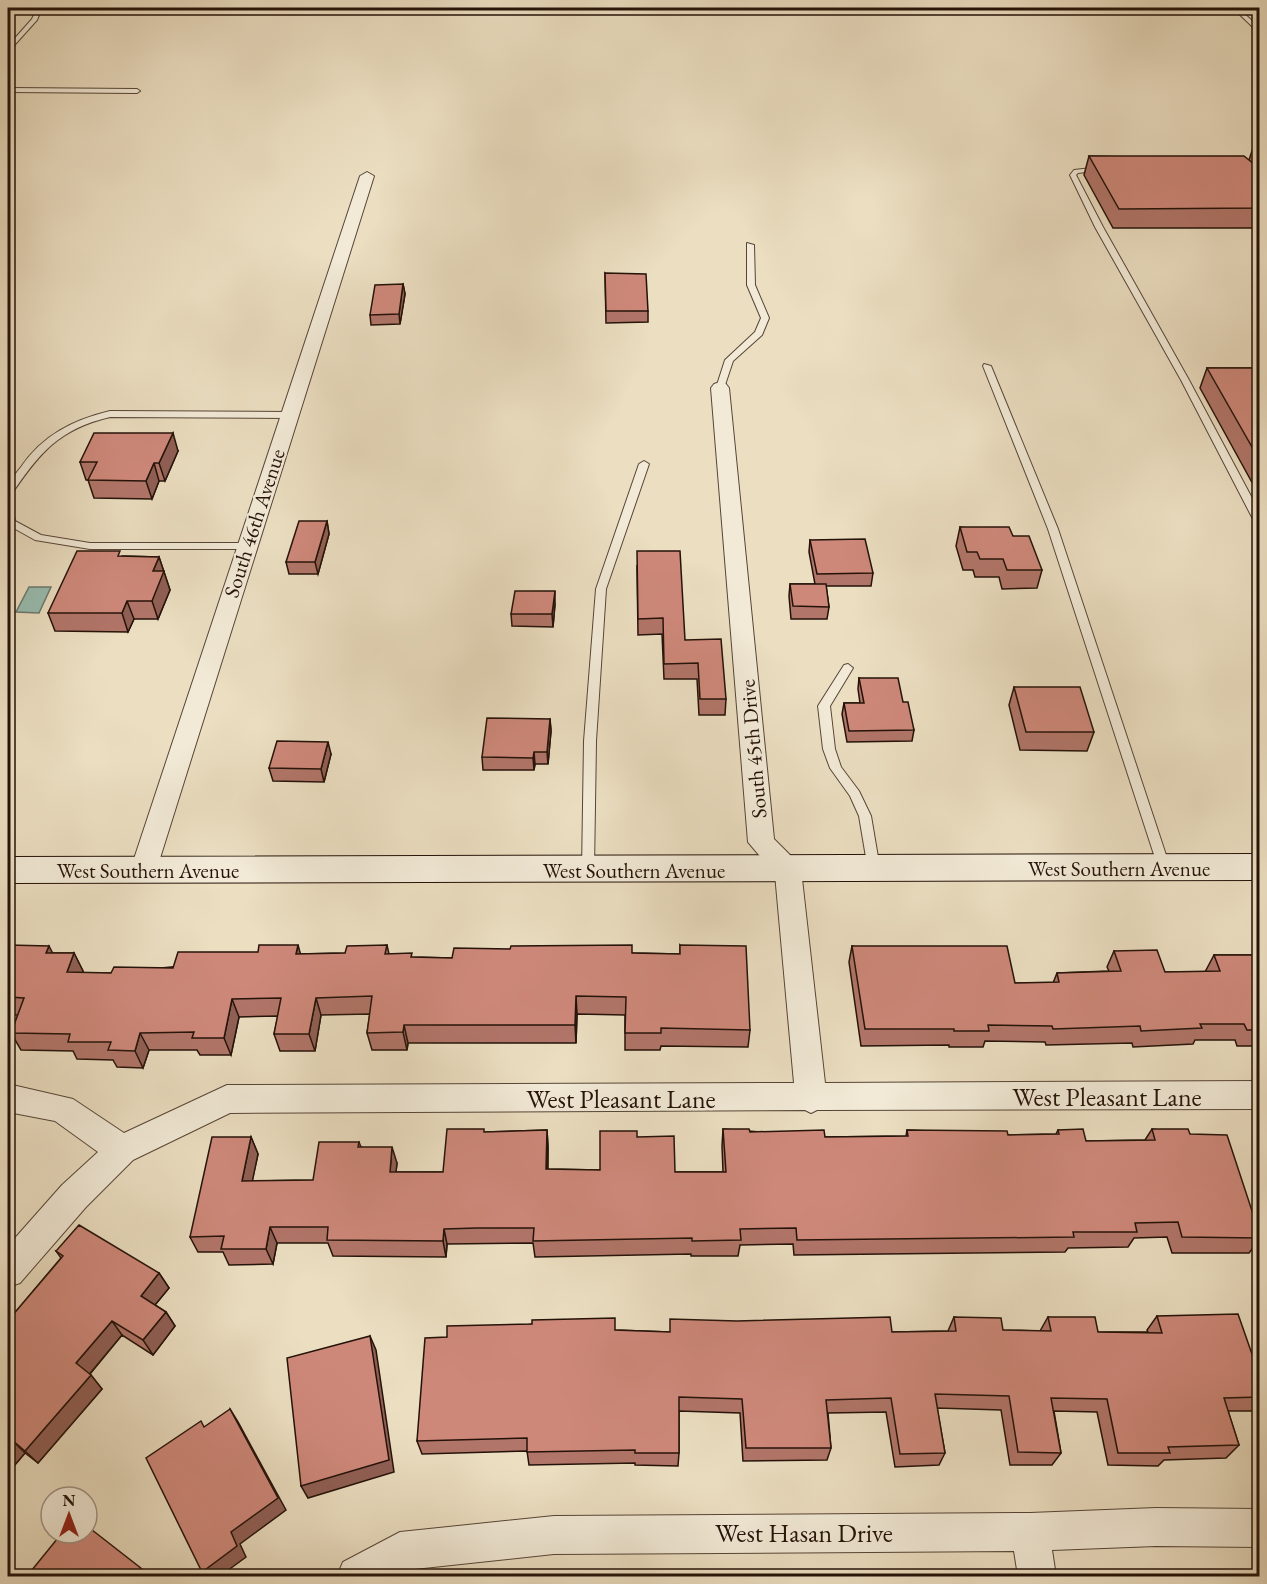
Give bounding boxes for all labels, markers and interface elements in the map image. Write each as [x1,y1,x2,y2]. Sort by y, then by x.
street label: South 46th Avenue [217,445,291,601]
street label: South 45th Drive [733,678,773,820]
street label: West Southern Avenue [1028,855,1210,882]
street label: West Southern Avenue [57,857,239,884]
street label: West Southern Avenue [543,857,725,884]
street label: West Pleasant Lane [1012,1080,1202,1114]
street label: West Pleasant Lane [526,1082,716,1116]
north arrow [39,1485,99,1545]
text: N [63,1490,76,1511]
street label: West Hasan Drive [715,1516,893,1550]

